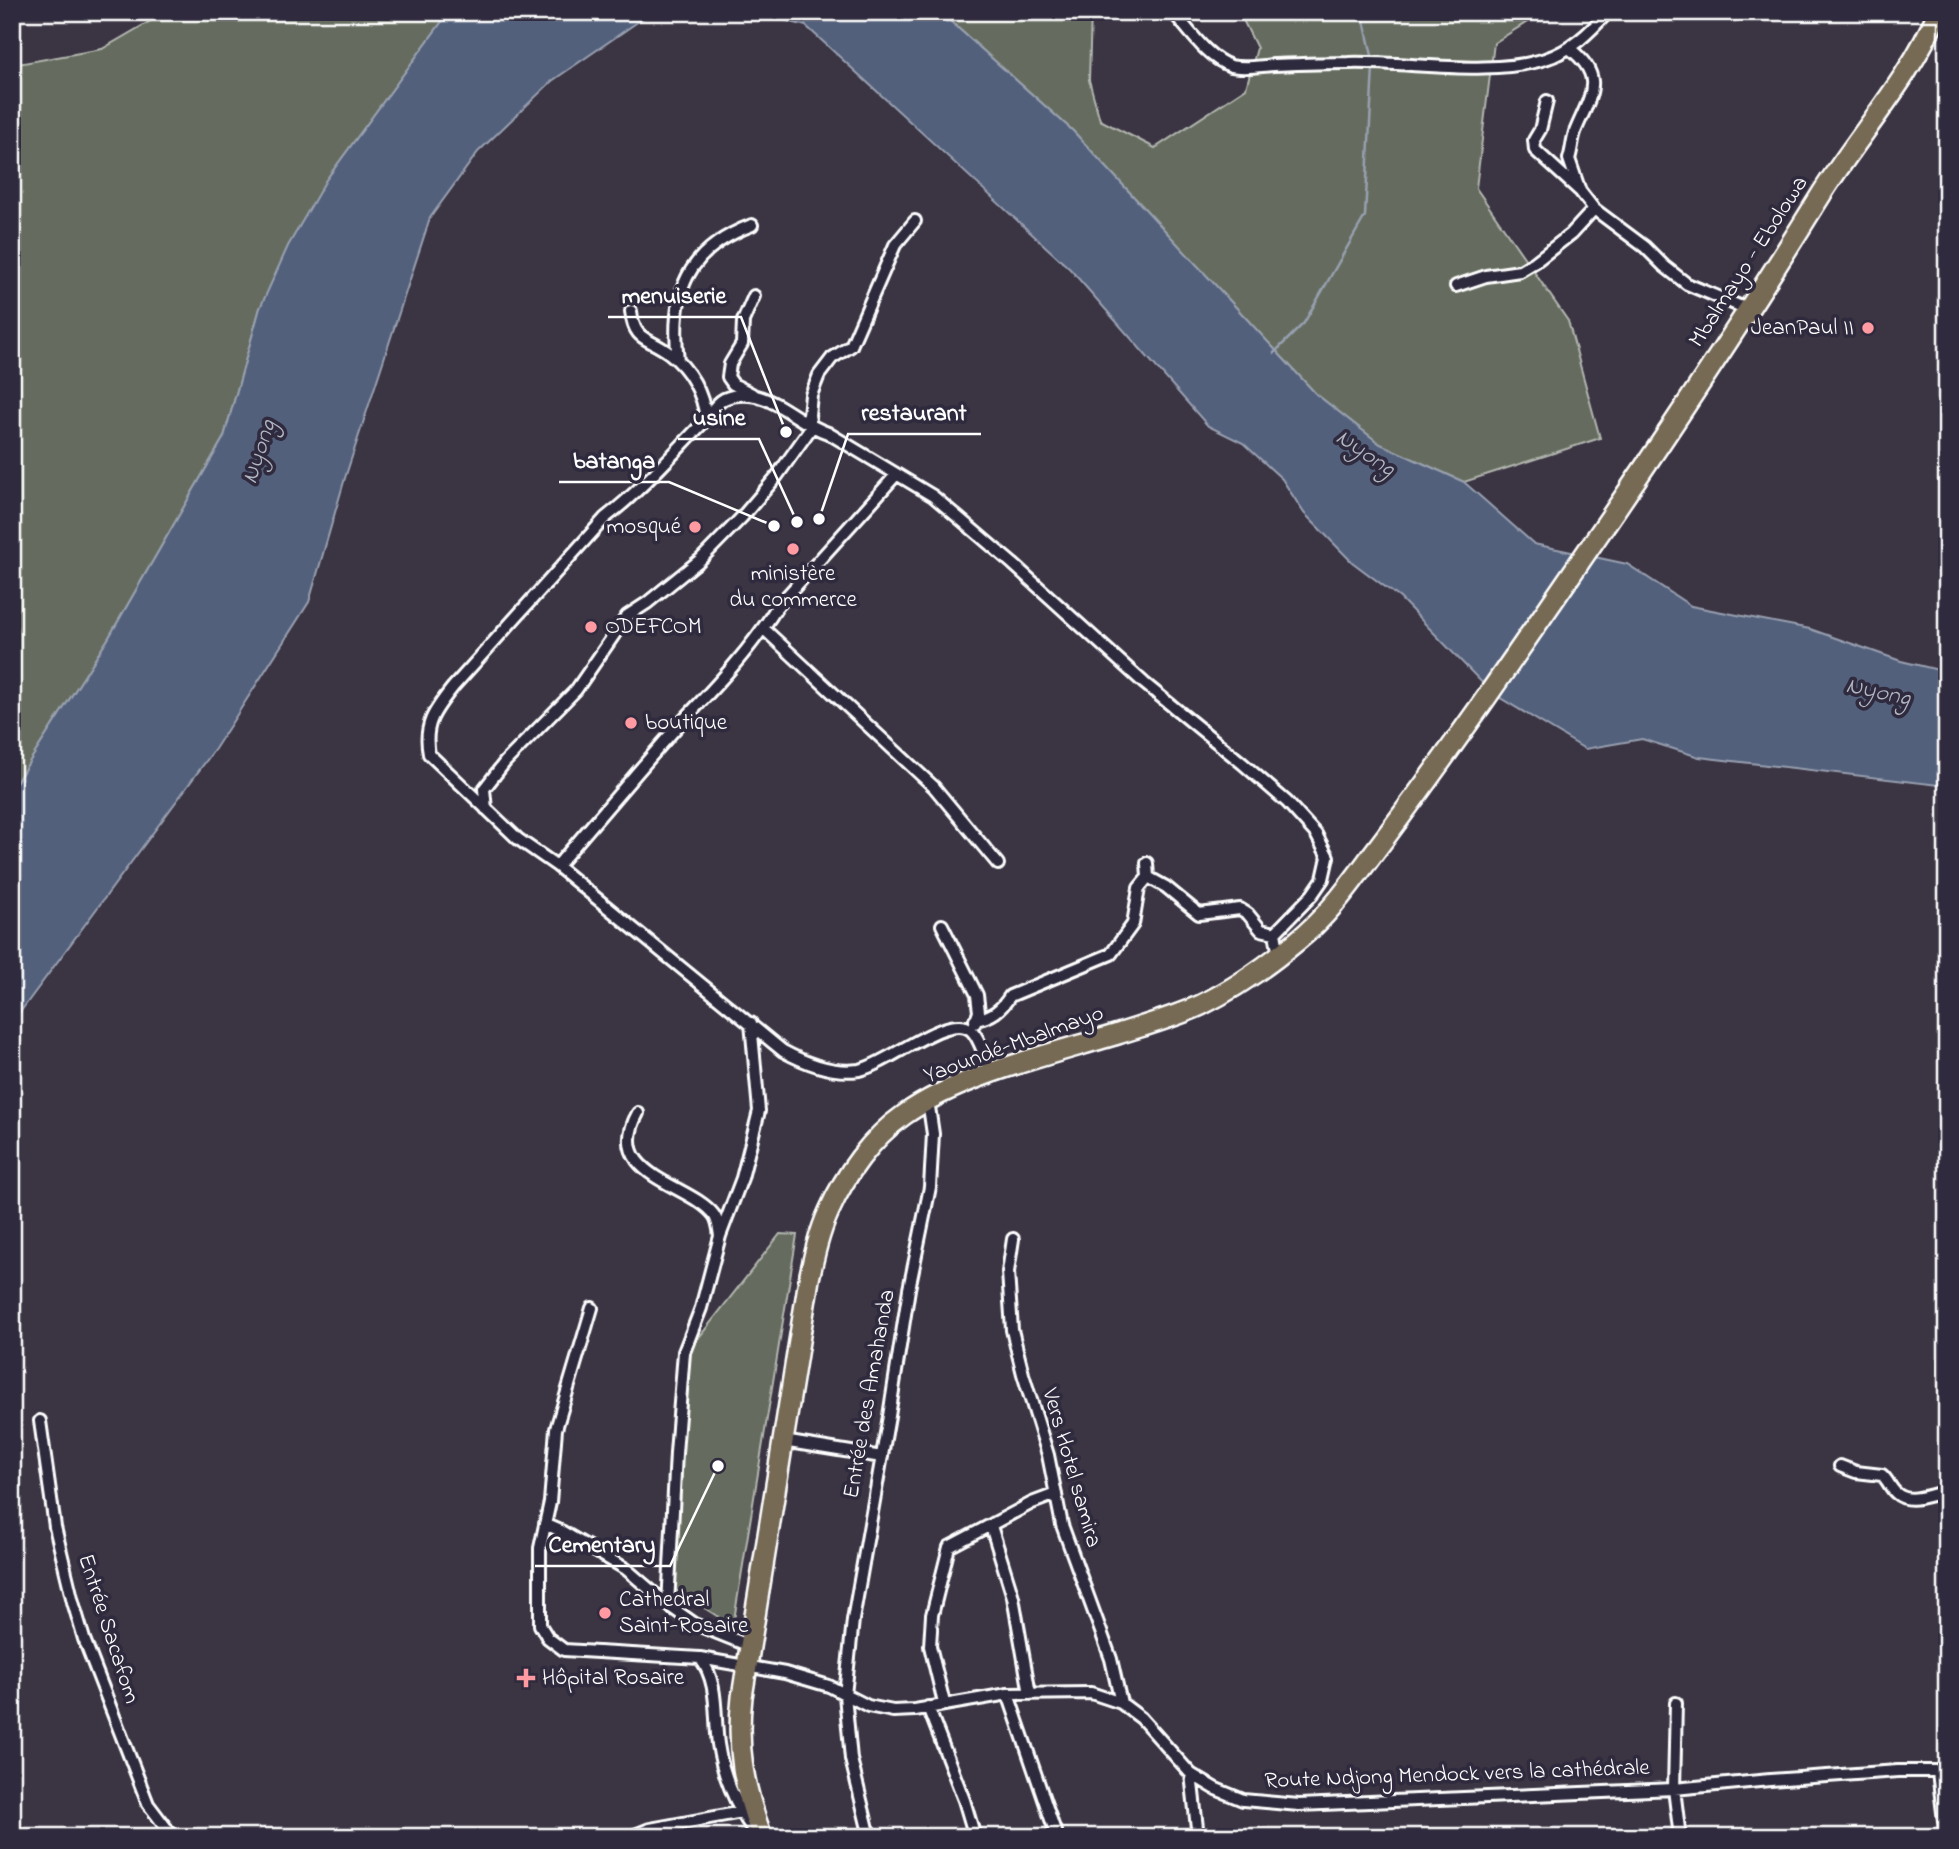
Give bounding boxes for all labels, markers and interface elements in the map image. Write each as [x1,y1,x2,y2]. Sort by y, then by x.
street label: Mbalmayo - Ebolowa [1681,170,1819,355]
callout: menuiserie [608,272,741,317]
text: menuiserie [622,280,728,315]
place label: JeanPaul II [1751,312,1854,345]
marker: JeanPaul II [1860,320,1876,336]
callout: restaurant [848,389,981,434]
callout: usine [678,394,759,439]
text: restaurant [861,397,968,432]
text: usine [693,402,747,437]
water label: Nyong [233,414,287,489]
water label: Nyong [1328,421,1403,487]
callout: batanga [559,437,669,482]
text: batanga [573,445,655,481]
place label: mosqué [607,511,682,544]
marker: mosqué [687,519,703,535]
marker: ministère du commerce [785,541,801,557]
place label: ministère du commerce [729,558,857,617]
place label: ODEFCOM [605,611,702,644]
marker: ODEFCOM [583,619,599,635]
water label: Nyong [1842,669,1915,717]
place label: boutique [645,707,728,740]
marker: boutique [623,715,639,731]
street label: Yaoundé-Mbalmayo [919,997,1109,1095]
street label: Entrée des Amahanda [835,1287,905,1501]
street label: Vers Hotel samira [1032,1384,1110,1552]
callout: Cementary [535,1521,670,1566]
text: Cementary [549,1529,655,1565]
street label: Entrée Sacafom [68,1550,148,1708]
place label: Cathedral Saint-Rosaire [619,1584,749,1643]
marker: Cathedral Saint-Rosaire [597,1605,613,1621]
place label: Hôpital Rosaire [542,1662,685,1695]
marker: Hôpital Rosaire [516,1668,536,1688]
street label: Route Ndjong Mendock vers la cathédrale [1264,1752,1651,1799]

